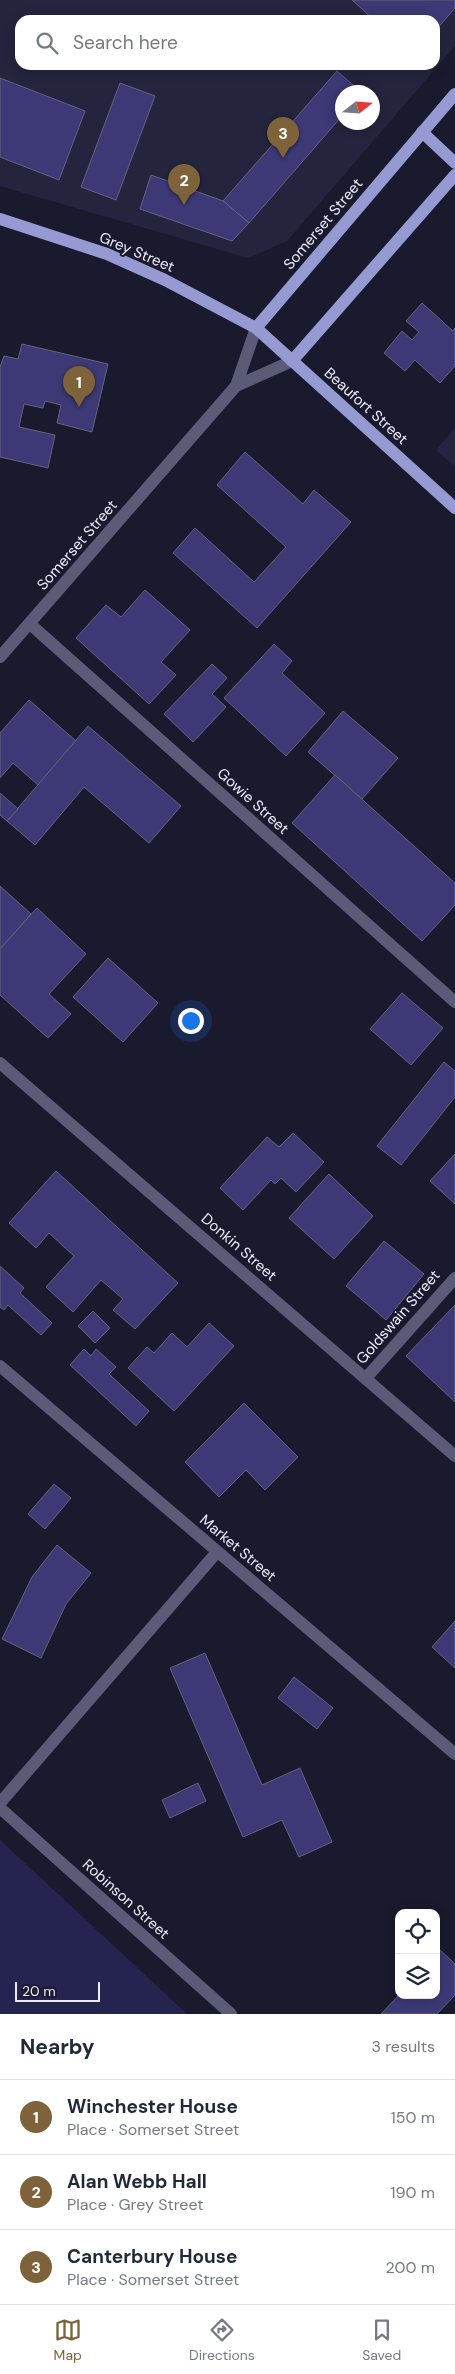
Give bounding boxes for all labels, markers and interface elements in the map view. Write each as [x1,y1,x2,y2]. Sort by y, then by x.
search box [15,15,440,70]
icon: search [33,29,61,57]
text: Search here [73,30,178,55]
north arrow [335,85,380,130]
pin: 3 [267,117,299,158]
pin: 2 [168,164,200,205]
street label: Somerset Street [279,174,367,274]
street label: Grey Street [96,227,178,277]
street label: Beaufort Street [320,363,412,449]
pin: 1 [63,366,95,407]
street label: Somerset Street [32,496,122,594]
street label: Gowie Street [213,763,293,839]
your location [178,1008,204,1034]
street label: Donkin Street [197,1209,281,1285]
street label: Goldswain Street [352,1266,444,1368]
street label: Market Street [196,1510,281,1586]
street label: Robinson Street [78,1855,174,1943]
map controls [395,1909,440,1999]
button: locate [395,1909,440,1954]
button: layers [395,1954,440,1999]
scale bar [15,1979,100,2002]
text: 20 m [22,1982,56,2000]
text: Nearby [20,2033,94,2061]
text: 3 results [372,2036,435,2057]
text: Winchester House [67,2094,238,2119]
text: 1 [33,2107,39,2128]
text: 150 m [391,2107,435,2128]
text: Place · Somerset Street [67,2119,239,2140]
text: Alan Webb Hall [67,2169,207,2194]
text: 2 [31,2182,41,2203]
text: 190 m [391,2182,435,2203]
text: Place · Grey Street [67,2194,203,2215]
text: Canterbury House [67,2244,237,2269]
text: 3 [31,2257,41,2278]
text: 200 m [386,2257,435,2278]
text: Place · Somerset Street [67,2269,239,2290]
tab: Map [54,2316,82,2364]
tab: Directions [189,2316,255,2364]
tab: Saved [362,2316,401,2364]

